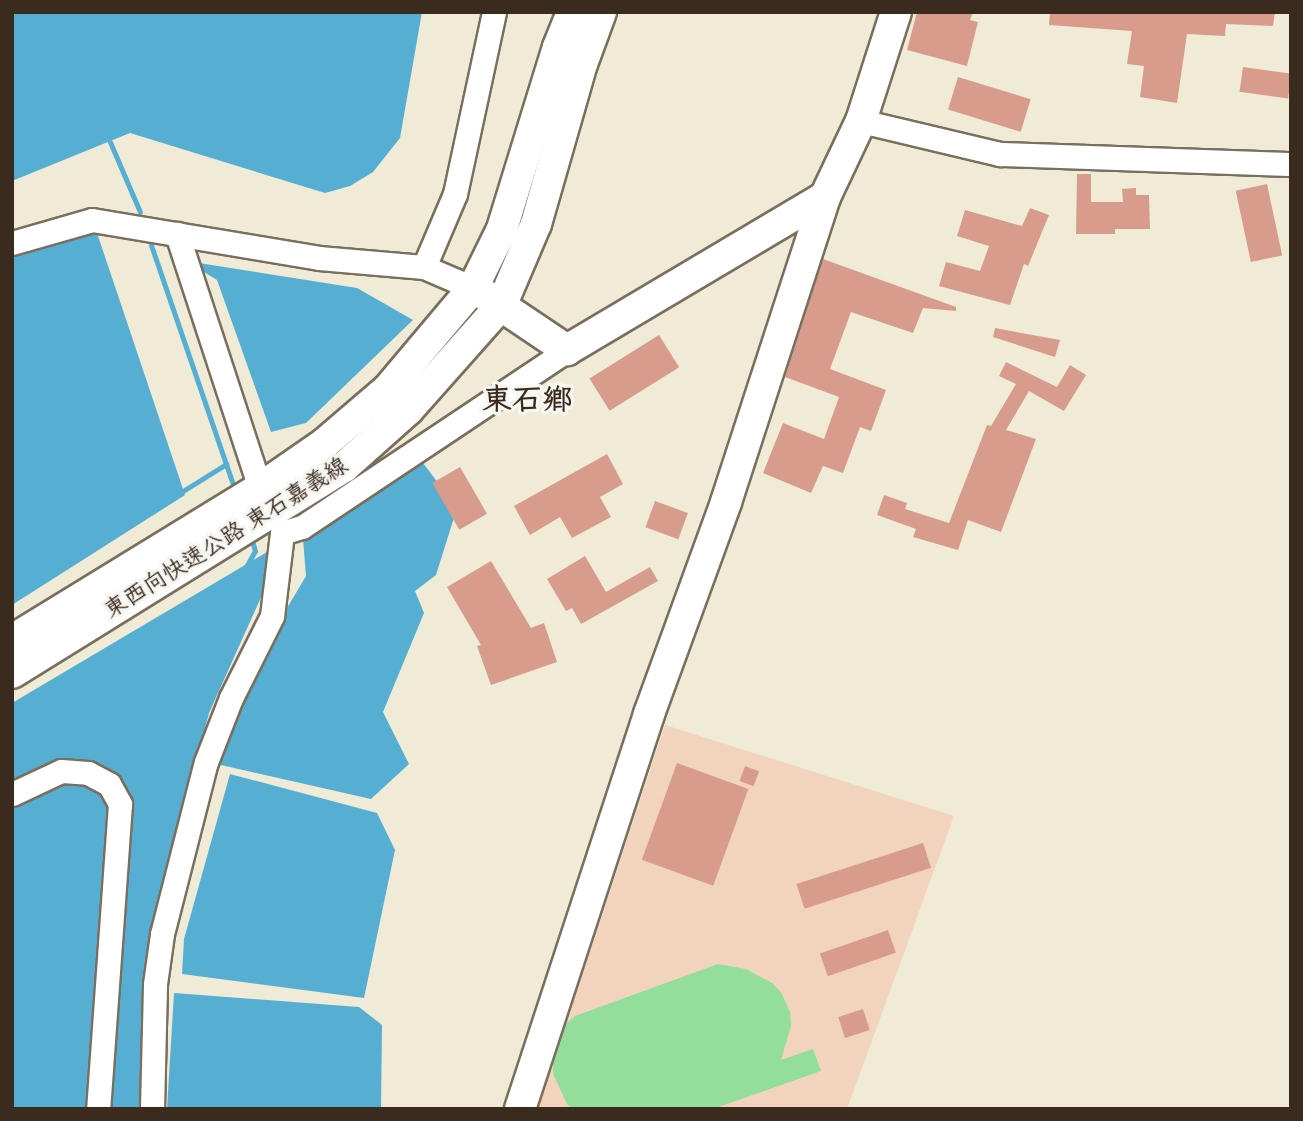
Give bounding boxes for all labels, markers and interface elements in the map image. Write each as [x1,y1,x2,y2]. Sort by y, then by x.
district label: 東石鄉 [482,382,572,418]
street label: 東西向快速公路 東石嘉義線 [99,452,353,624]

